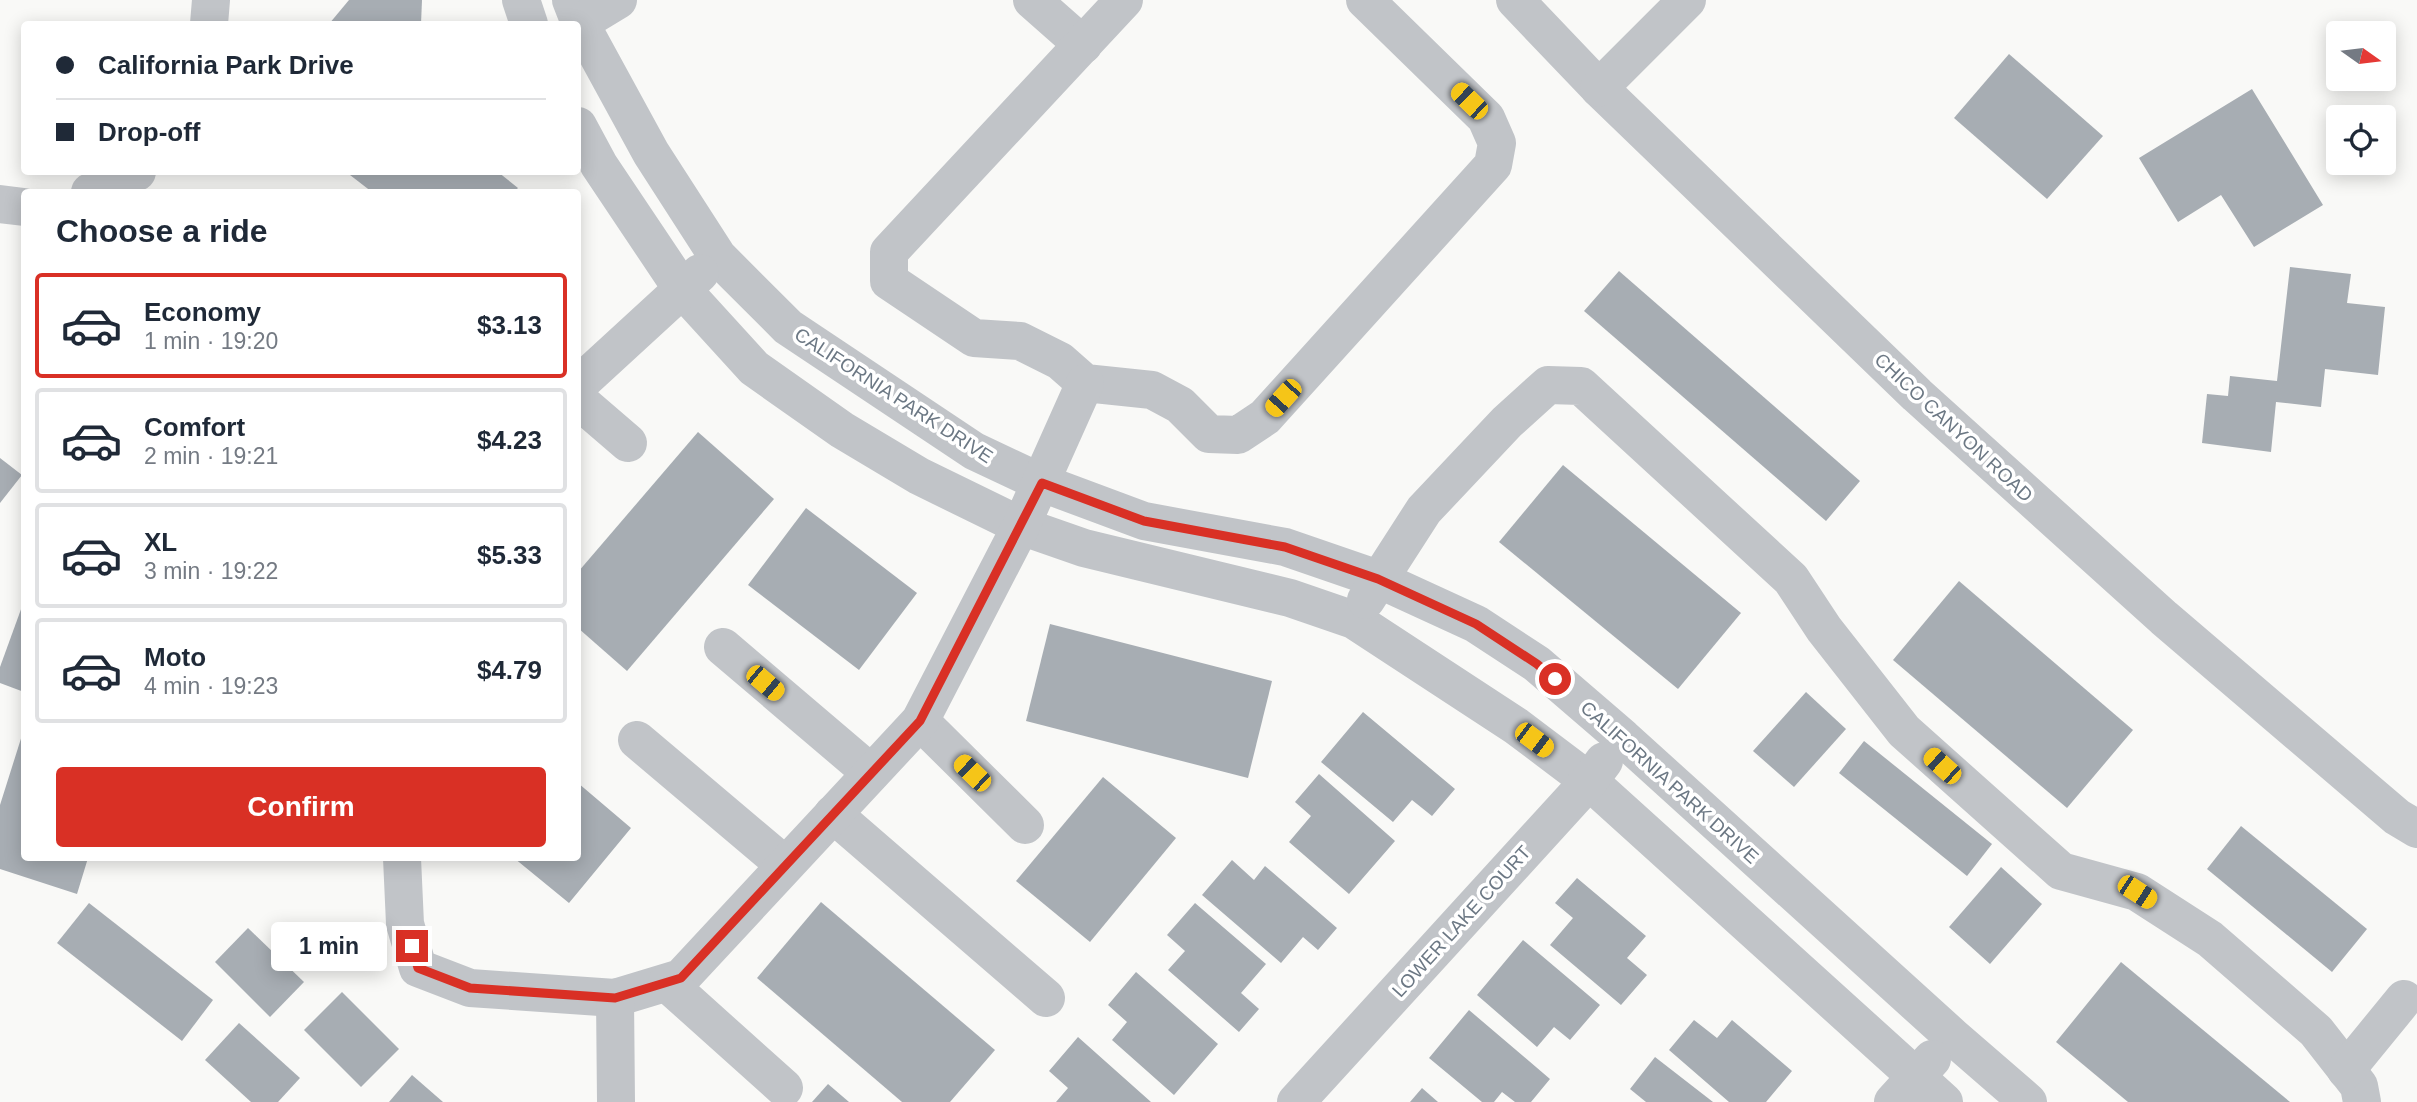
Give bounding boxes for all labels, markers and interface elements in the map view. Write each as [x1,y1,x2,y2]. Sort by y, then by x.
north arrow [2326,21,2396,91]
map controls [2326,21,2396,175]
text: California Park Drive [98,50,354,80]
car [1447,79,1492,123]
button: locate [2326,105,2396,175]
text: Drop-off [98,117,201,147]
text: Choose a ride [56,213,268,249]
icon: car [60,294,123,357]
text: Economy [144,297,261,327]
text: $3.13 [477,310,542,340]
street label: CALIFORNIA PARK DRIVE [791,323,997,467]
text: 1 min · 19:20 [144,328,278,354]
street label: CHICO CANYON ROAD [1870,349,2037,506]
car [1262,375,1305,421]
icon: car [60,409,123,472]
text: Comfort [144,412,245,442]
text: $4.23 [477,425,542,455]
text: 2 min · 19:21 [144,443,278,469]
icon: car [60,524,123,587]
text: XL [144,527,177,557]
text: $5.33 [477,540,542,570]
text: 3 min · 19:22 [144,558,278,584]
icon: car [60,639,123,702]
text: Moto [144,642,206,672]
text: $4.79 [477,655,542,685]
car [743,661,788,705]
route start [1539,663,1571,695]
text: 4 min · 19:23 [144,673,278,699]
street label: CALIFORNIA PARK DRIVE [1576,697,1763,868]
car [1511,719,1558,761]
car [1920,744,1965,788]
car [950,751,995,795]
button: Confirm [56,767,546,847]
street label: LOWER LAKE COURT [1388,841,1535,1001]
car [2114,872,2161,912]
callout: 1 min [272,922,388,970]
route end [396,930,428,962]
text: 1 min [299,933,359,959]

